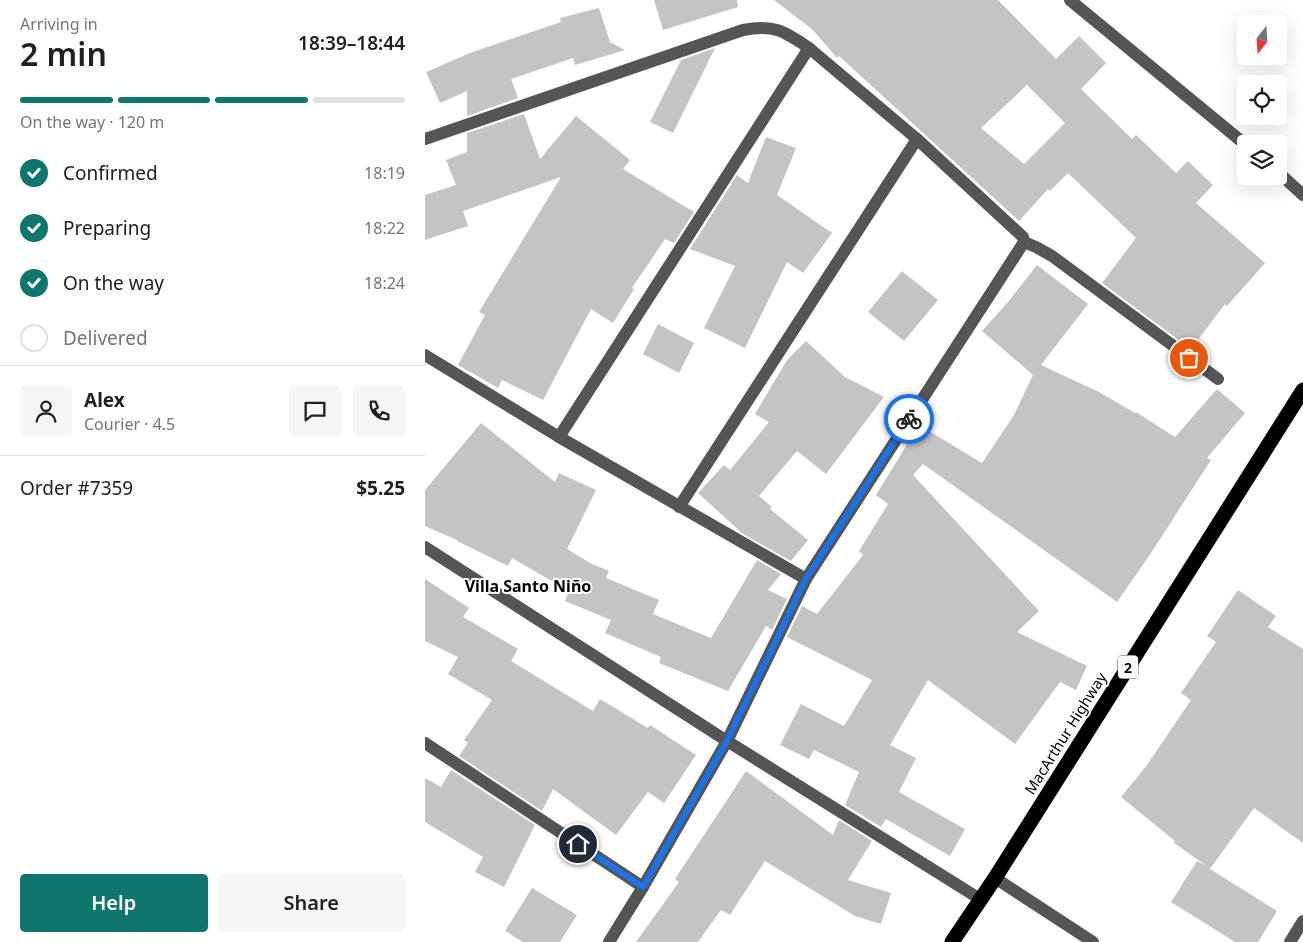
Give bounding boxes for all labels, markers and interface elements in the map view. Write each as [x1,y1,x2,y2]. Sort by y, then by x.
text: Arriving in [20,13,98,35]
north arrow [1237,15,1287,65]
map controls [1237,15,1287,185]
text: 18:39–18:44 [298,30,405,56]
text: 2 min [20,32,107,75]
button: locate [1237,75,1287,125]
text: On the way · 120 m [20,111,164,133]
button: layers [1237,135,1287,185]
icon: check [20,159,48,187]
text: Confirmed [63,160,158,186]
text: 18:19 [364,162,405,184]
icon: check [20,214,48,242]
text: Preparing [63,215,151,241]
text: 18:22 [364,217,405,239]
icon: check [20,269,48,297]
text: On the way [63,270,164,296]
text: 18:24 [364,272,405,294]
text: Delivered [63,325,148,351]
pin [1168,337,1210,379]
icon: bag [1175,344,1203,372]
button: person [20,385,72,437]
button: chat [289,385,341,437]
button: phone [353,385,405,437]
text: Alex [84,387,125,413]
courier [884,394,934,444]
icon: bike [895,405,923,433]
text: Courier · 4.5 [84,413,175,435]
text: Order #7359 [20,475,133,501]
text: $5.25 [356,475,405,501]
district label: Villa Santo Niño [465,575,591,597]
road number: 2 [1118,656,1138,679]
street label: MacArthur Highway [1019,668,1111,798]
pin [557,823,599,865]
icon: home [564,830,592,858]
button: Help [20,874,208,932]
button: Share [218,874,405,932]

